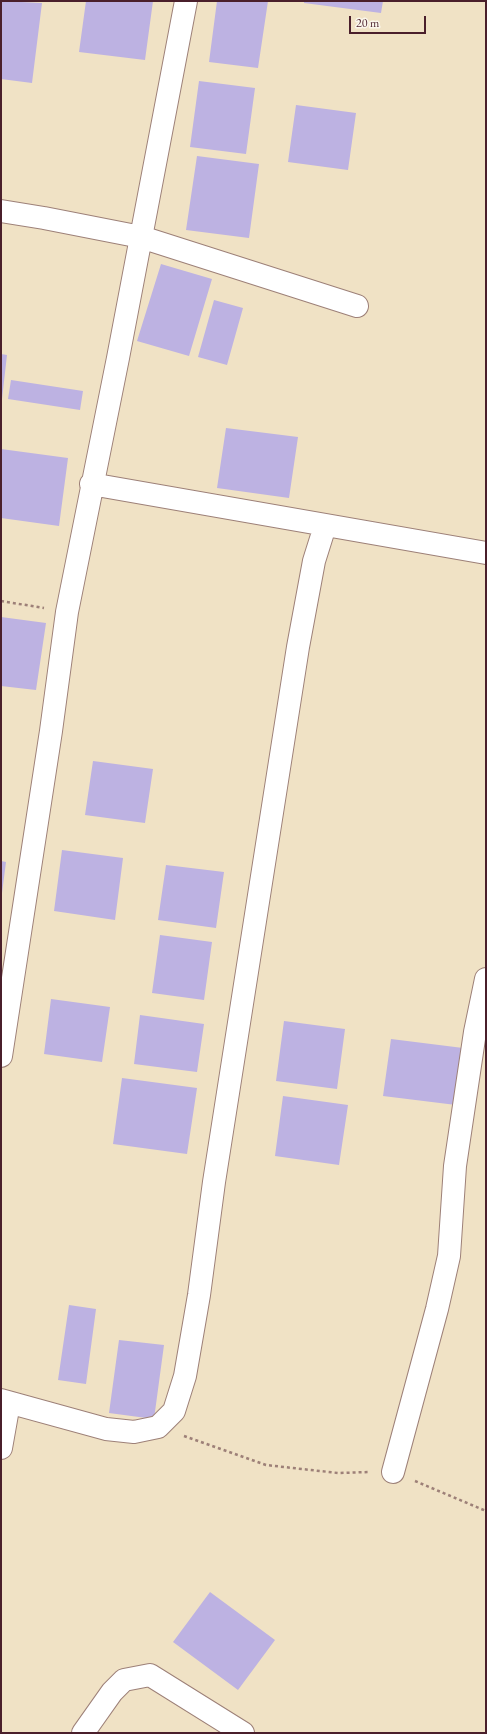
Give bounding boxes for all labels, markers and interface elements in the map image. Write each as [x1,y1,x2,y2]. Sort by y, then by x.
scale bar [351,8,428,34]
text: 20 m [356,15,379,31]

